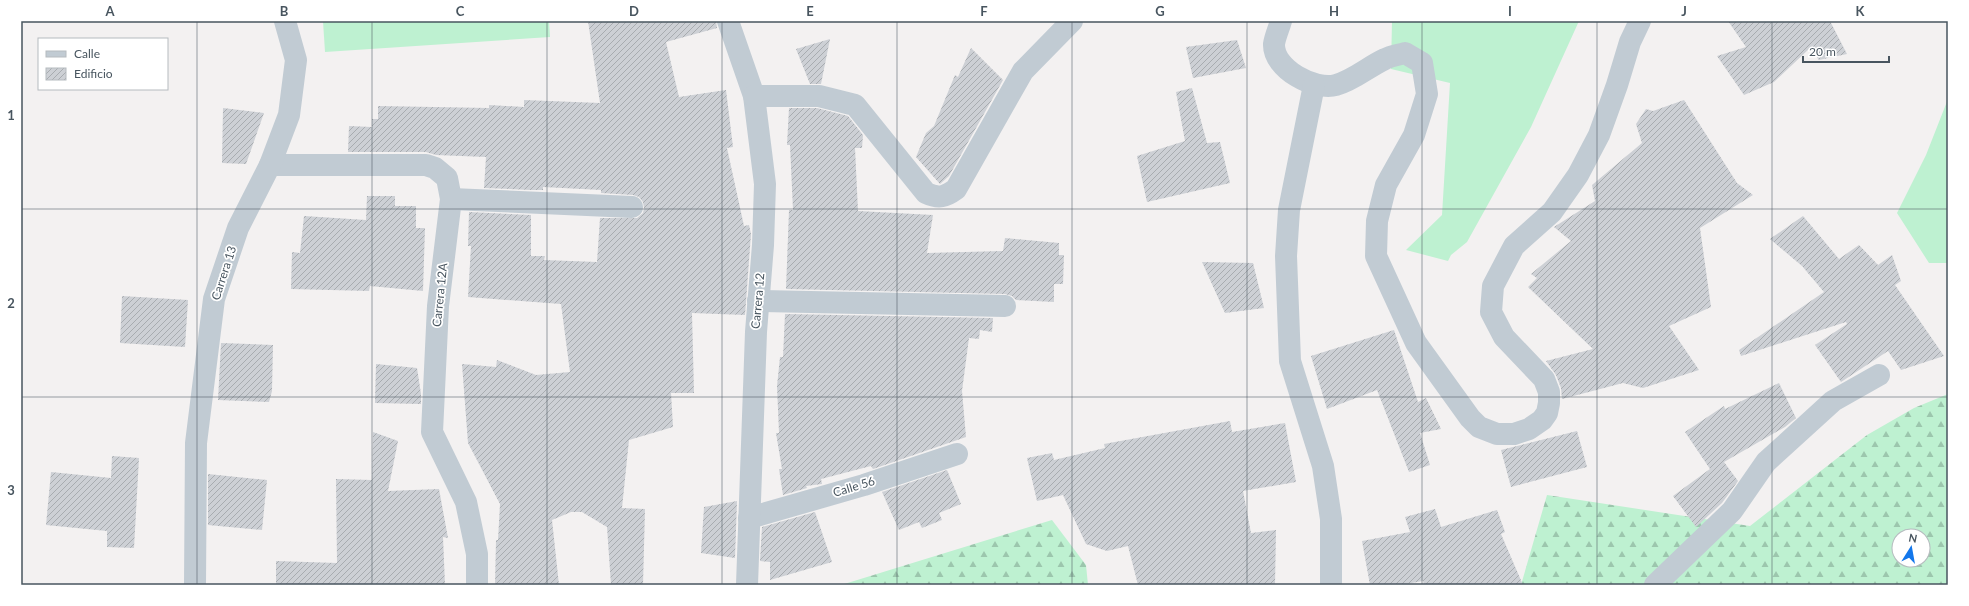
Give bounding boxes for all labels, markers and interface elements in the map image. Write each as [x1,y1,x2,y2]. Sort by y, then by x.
text: A [104,3,115,19]
text: B [280,3,289,19]
text: C [456,3,465,19]
text: D [629,3,639,19]
text: E [806,3,814,19]
text: F [980,3,988,19]
text: G [1155,3,1165,19]
text: H [1329,3,1339,19]
text: I [1508,3,1512,19]
text: J [1681,3,1687,19]
text: K [1856,3,1866,19]
legend [38,38,168,90]
scale bar [1803,38,1889,64]
text: 20 m [1809,44,1836,59]
text: Calle [74,46,100,61]
text: Edificio [74,66,113,81]
text: 1 [7,107,15,123]
street label: Carrera 13 [208,244,239,302]
street label: Carrera 12A [429,261,450,328]
street label: Carrera 12 [748,272,767,330]
text: 2 [7,295,15,311]
street label: Calle 56 [831,473,877,500]
text: 3 [7,482,15,498]
north arrow [1891,528,1931,568]
text: N [1908,531,1918,545]

